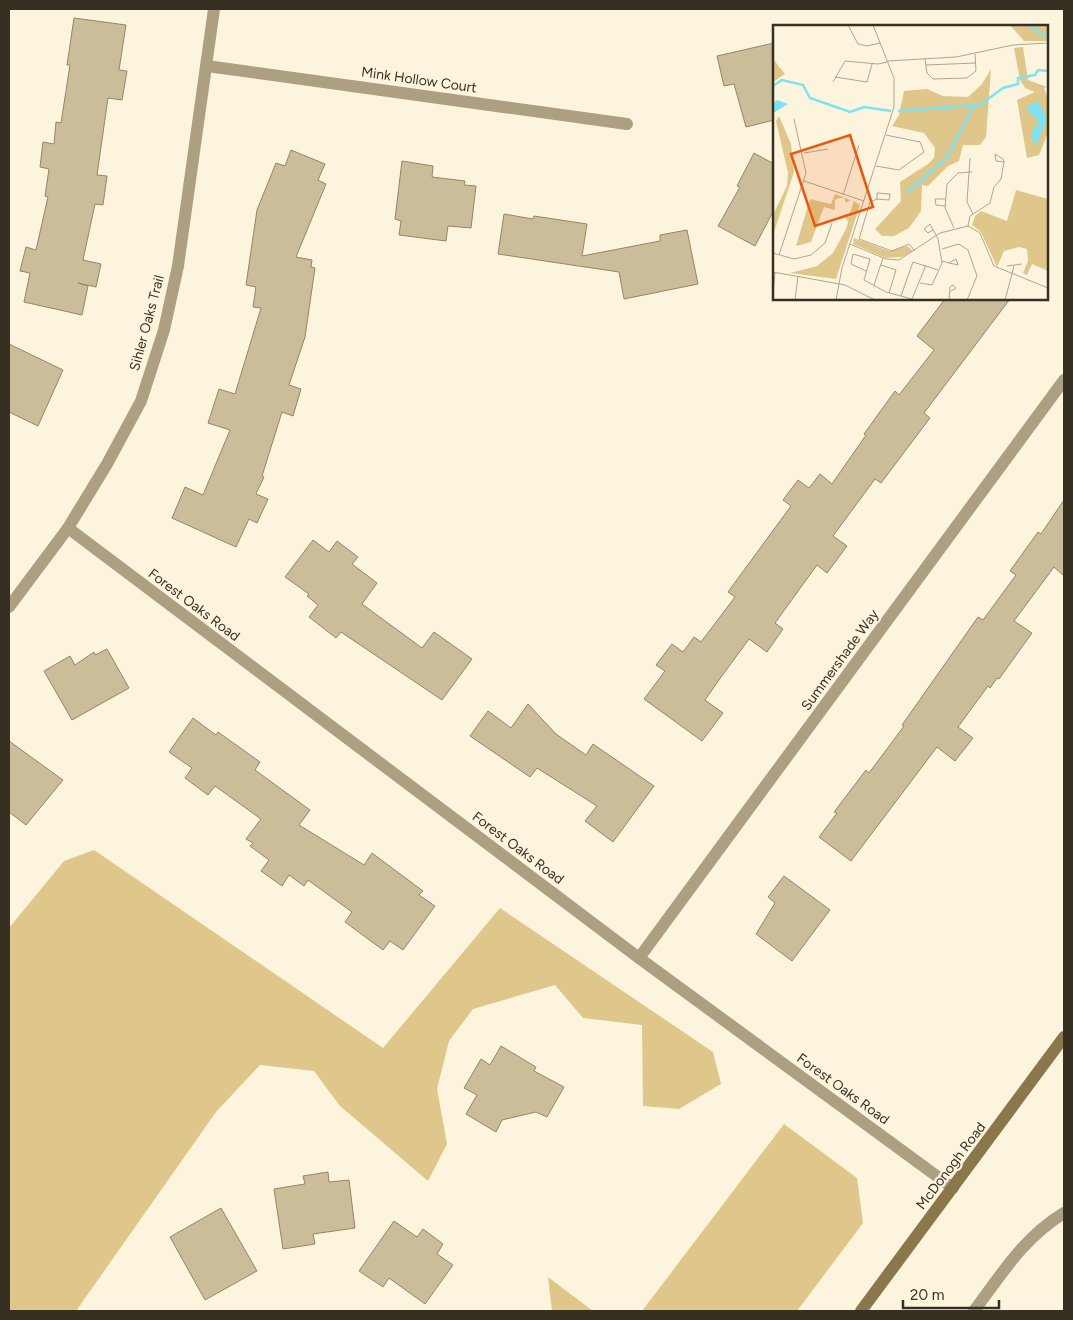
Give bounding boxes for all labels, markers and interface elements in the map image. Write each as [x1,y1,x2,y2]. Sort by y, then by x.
inset map [773,25,1048,300]
street label: Mink Hollow Court [360,63,478,97]
street label: Sihler Oaks Trail [126,273,168,373]
street label: Forest Oaks Road [145,565,243,645]
street label: Summershade Way [798,606,883,714]
street label: Forest Oaks Road [469,808,567,888]
street label: Forest Oaks Road [793,1050,893,1128]
street label: McDonogh Road [913,1119,989,1213]
scale bar [903,1278,999,1310]
text: 20 m [910,1286,944,1304]

